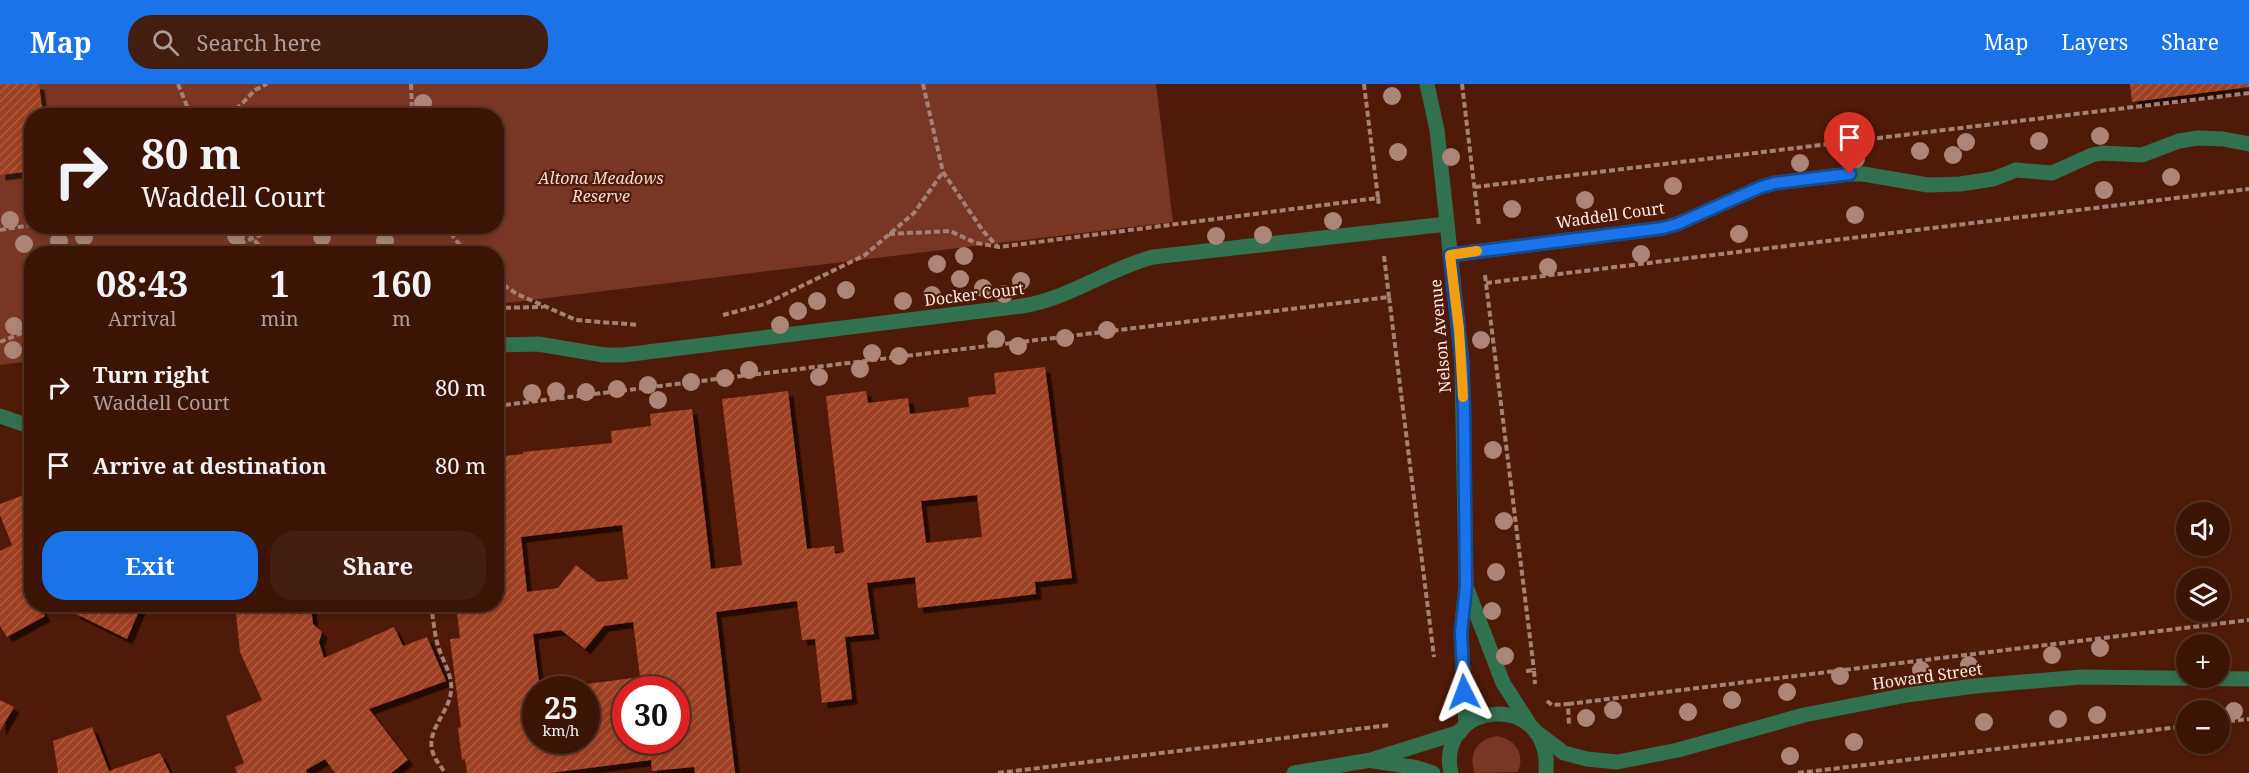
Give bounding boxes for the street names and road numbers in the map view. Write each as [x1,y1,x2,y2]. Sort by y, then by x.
street label: Waddell Court [1554,196,1666,233]
street label: Docker Court [923,277,1026,311]
street label: Nelson Avenue [1424,278,1456,394]
street label: Howard Street [1871,657,1984,695]

